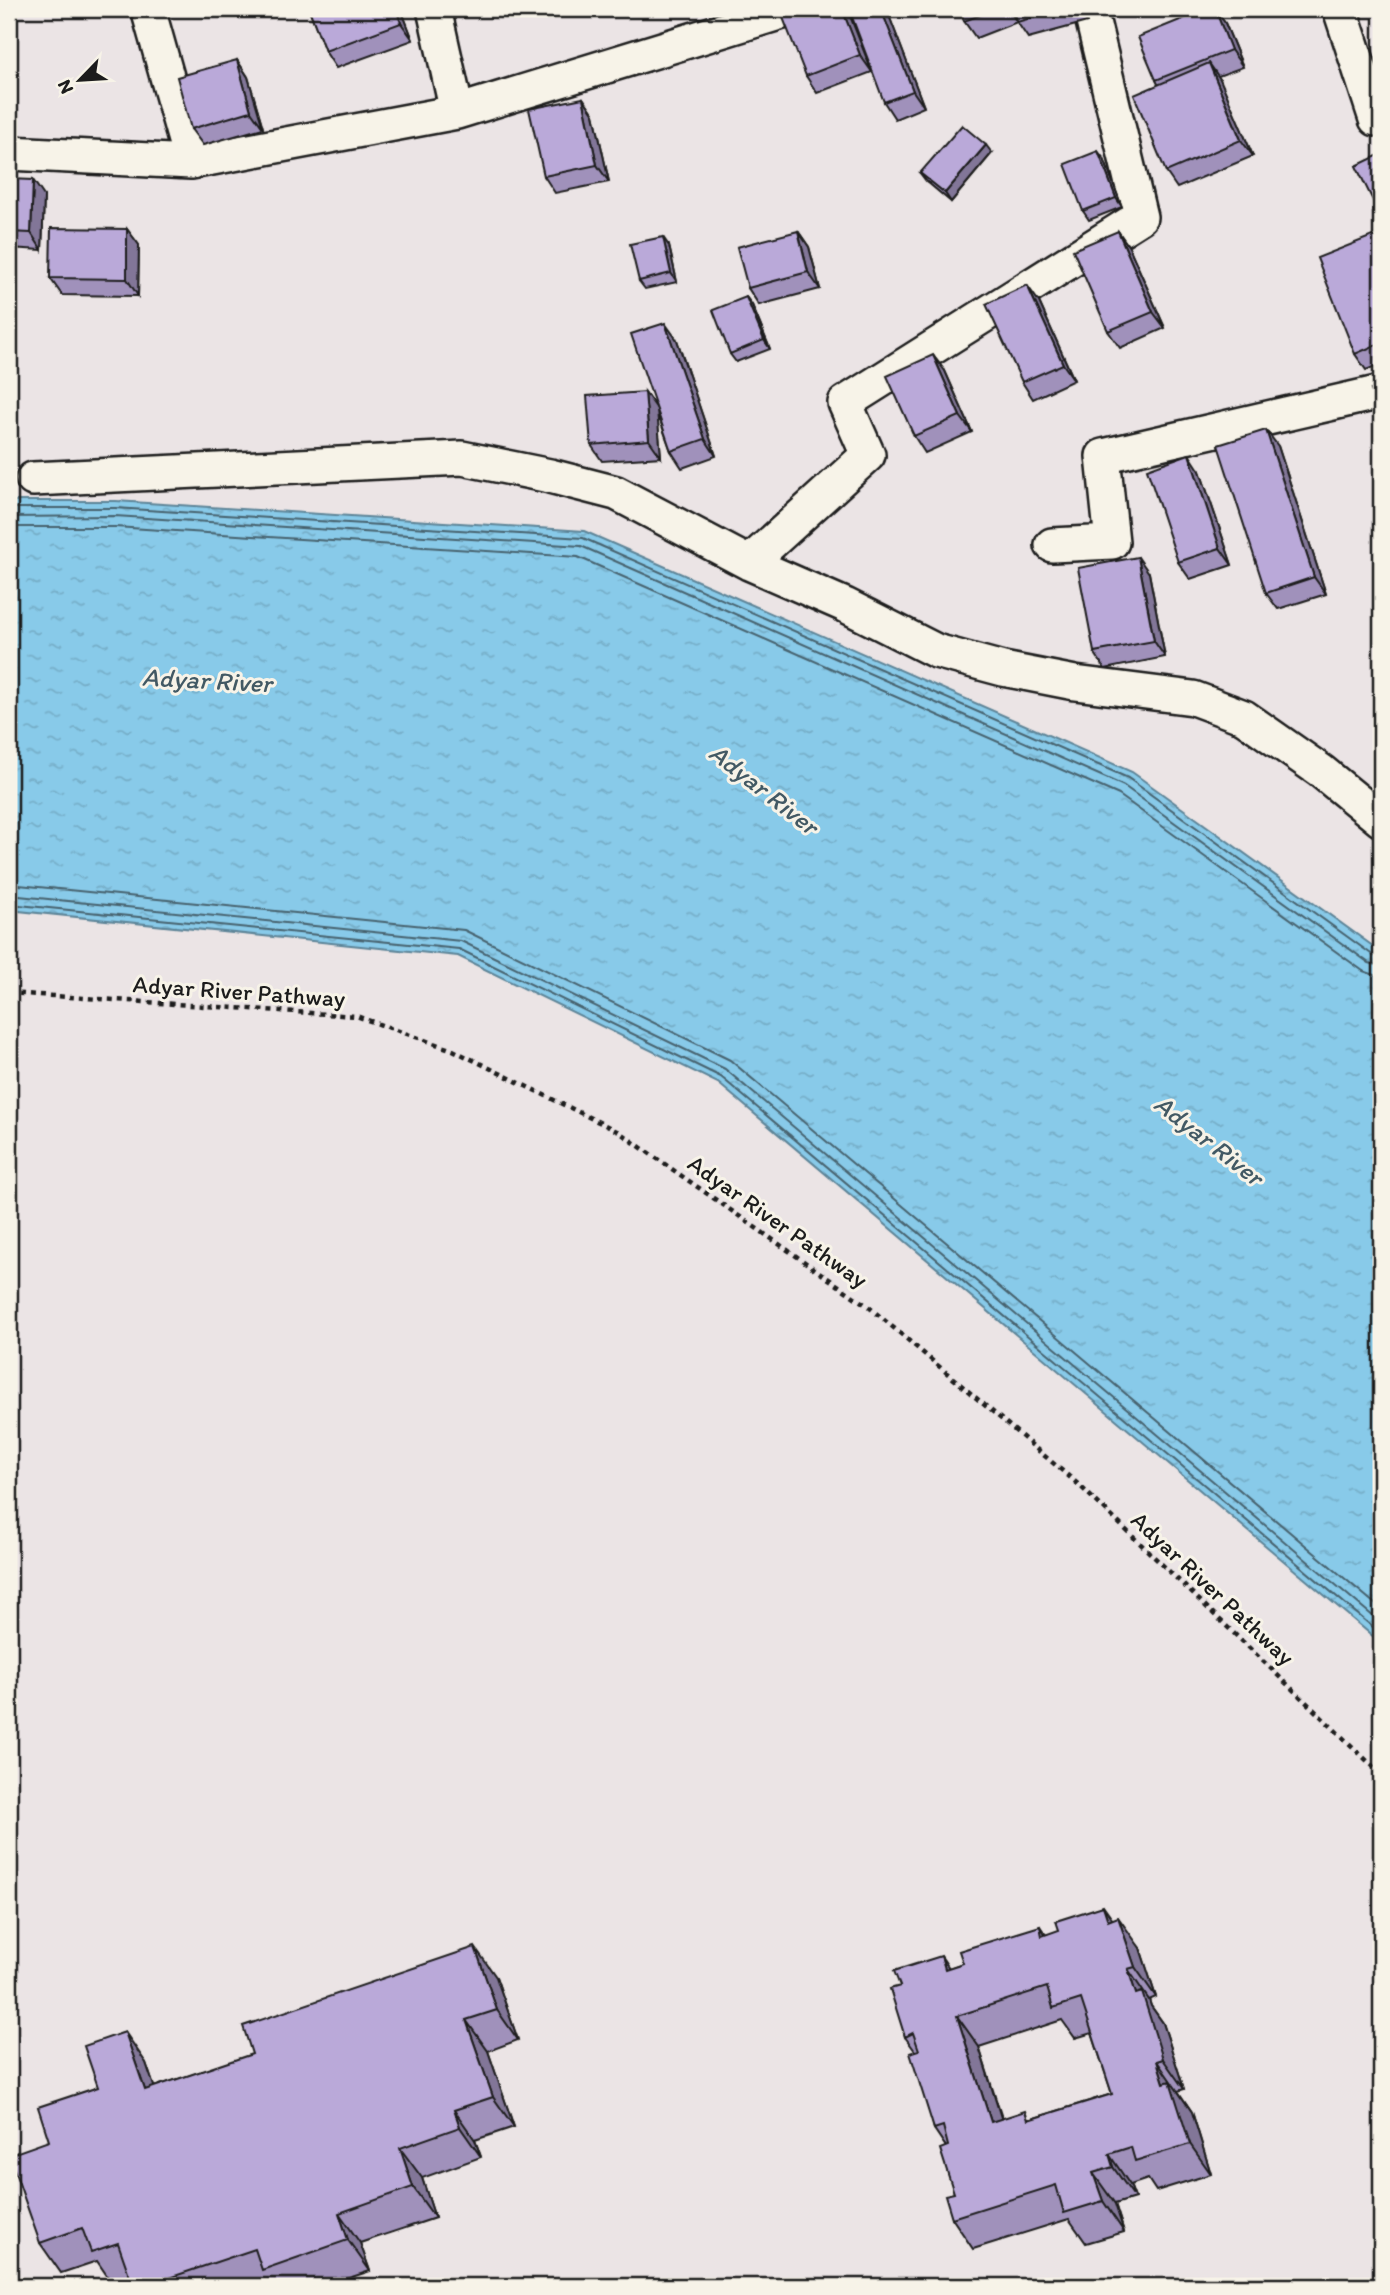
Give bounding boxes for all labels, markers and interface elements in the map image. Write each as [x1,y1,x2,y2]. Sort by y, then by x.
north arrow [46,46,116,116]
text: N [52,76,78,98]
water label: Adyar River [141,661,276,700]
water label: Adyar River [703,736,827,843]
street label: Adyar River Pathway [132,969,347,1013]
water label: Adyar River [1148,1087,1272,1194]
street label: Adyar River Pathway [683,1148,874,1294]
street label: Adyar River Pathway [1125,1505,1301,1672]

